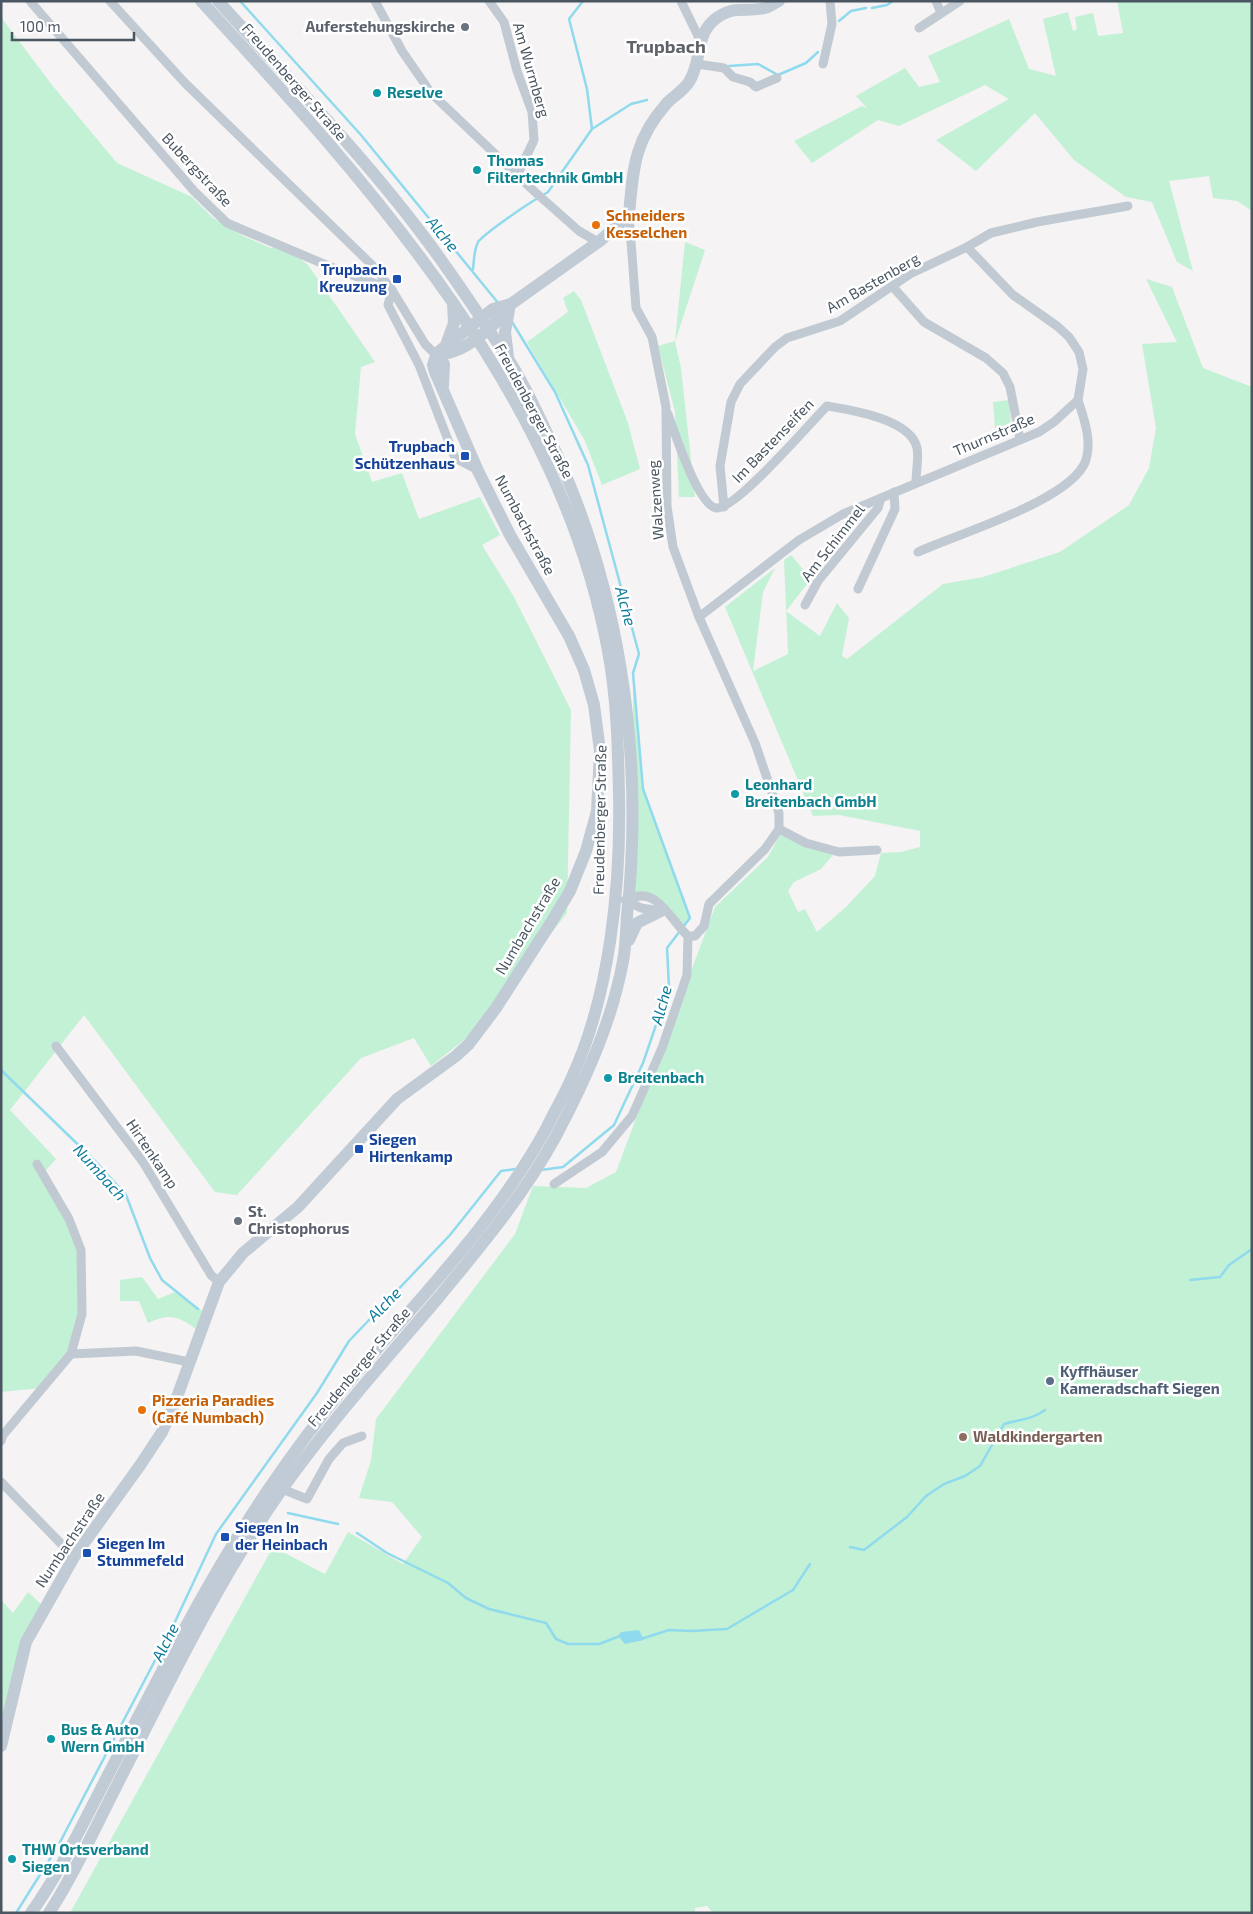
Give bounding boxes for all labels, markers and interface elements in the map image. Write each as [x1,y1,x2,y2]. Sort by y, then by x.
scale bar [12,10,135,42]
text: 100 m [20,17,61,35]
place label: Auferstehungskirche [305,17,455,35]
street label: Freudenberger Straße [239,19,351,144]
street label: Am Wurmberg [510,20,554,120]
marker: Auferstehungskirche [459,21,471,33]
district label: Trupbach [626,35,706,57]
place label: Reselve [387,83,443,101]
marker: Reselve [371,87,383,99]
street label: Bubergstraße [159,129,237,210]
place label: Thomas Filtertechnik GmbH [487,151,623,186]
marker: Thomas Filtertechnik GmbH [471,164,483,176]
place label: Schneiders Kesselchen [606,206,687,241]
water label: Alche [423,211,464,255]
marker: Schneiders Kesselchen [590,219,602,231]
street label: Am Bastenberg [823,248,923,316]
place label: Trupbach Kreuzung [319,260,387,295]
marker: Trupbach Kreuzung [391,273,403,285]
street label: Freudenberger Straße [492,340,578,481]
street label: Im Bastenseifen [728,395,817,486]
street label: Thurnstraße [950,409,1037,459]
place label: Trupbach Schützenhaus [355,437,455,472]
marker: Trupbach Schützenhaus [459,450,471,462]
street label: Walzenweg [643,459,667,541]
street label: Numbachstraße [492,471,560,578]
street label: Am Schimmel [797,500,868,584]
water label: Alche [612,583,641,628]
street label: Freudenberger Straße [589,745,609,895]
place label: Leonhard Breitenbach GmbH [745,775,877,810]
marker: Leonhard Breitenbach GmbH [729,788,741,800]
street label: Numbachstraße [491,873,563,978]
water label: Alche [646,983,675,1028]
place label: Breitenbach [618,1068,704,1086]
marker: Breitenbach [602,1072,614,1084]
street label: Hirtenkamp [123,1115,183,1192]
place label: Siegen Hirtenkamp [369,1130,453,1165]
water label: Numbach [70,1139,131,1204]
marker: Siegen Hirtenkamp [353,1143,365,1155]
place label: St. Christophorus [248,1202,350,1237]
marker: St. Christophorus [232,1215,244,1227]
water label: Alche [362,1282,405,1325]
street label: Freudenberger Straße [303,1303,413,1430]
place label: Kyffhäuser Kameradschaft Siegen [1060,1362,1220,1397]
marker: Kyffhäuser Kameradschaft Siegen [1044,1375,1056,1387]
place label: Pizzeria Paradies (Café Numbach) [152,1391,274,1426]
marker: Pizzeria Paradies (Café Numbach) [136,1404,148,1416]
place label: Waldkindergarten [973,1427,1102,1445]
marker: Waldkindergarten [957,1431,969,1443]
street label: Numbachstraße [31,1488,108,1590]
place label: Siegen In der Heinbach [235,1518,328,1553]
marker: Siegen In der Heinbach [219,1531,231,1543]
place label: Siegen Im Stummefeld [97,1534,184,1569]
marker: Siegen Im Stummefeld [81,1547,93,1559]
water label: Alche [147,1619,182,1665]
place label: Bus & Auto Wern GmbH [61,1720,145,1755]
marker: Bus & Auto Wern GmbH [45,1733,57,1745]
place label: THW Ortsverband Siegen [22,1840,149,1875]
marker: THW Ortsverband Siegen [6,1853,18,1865]

